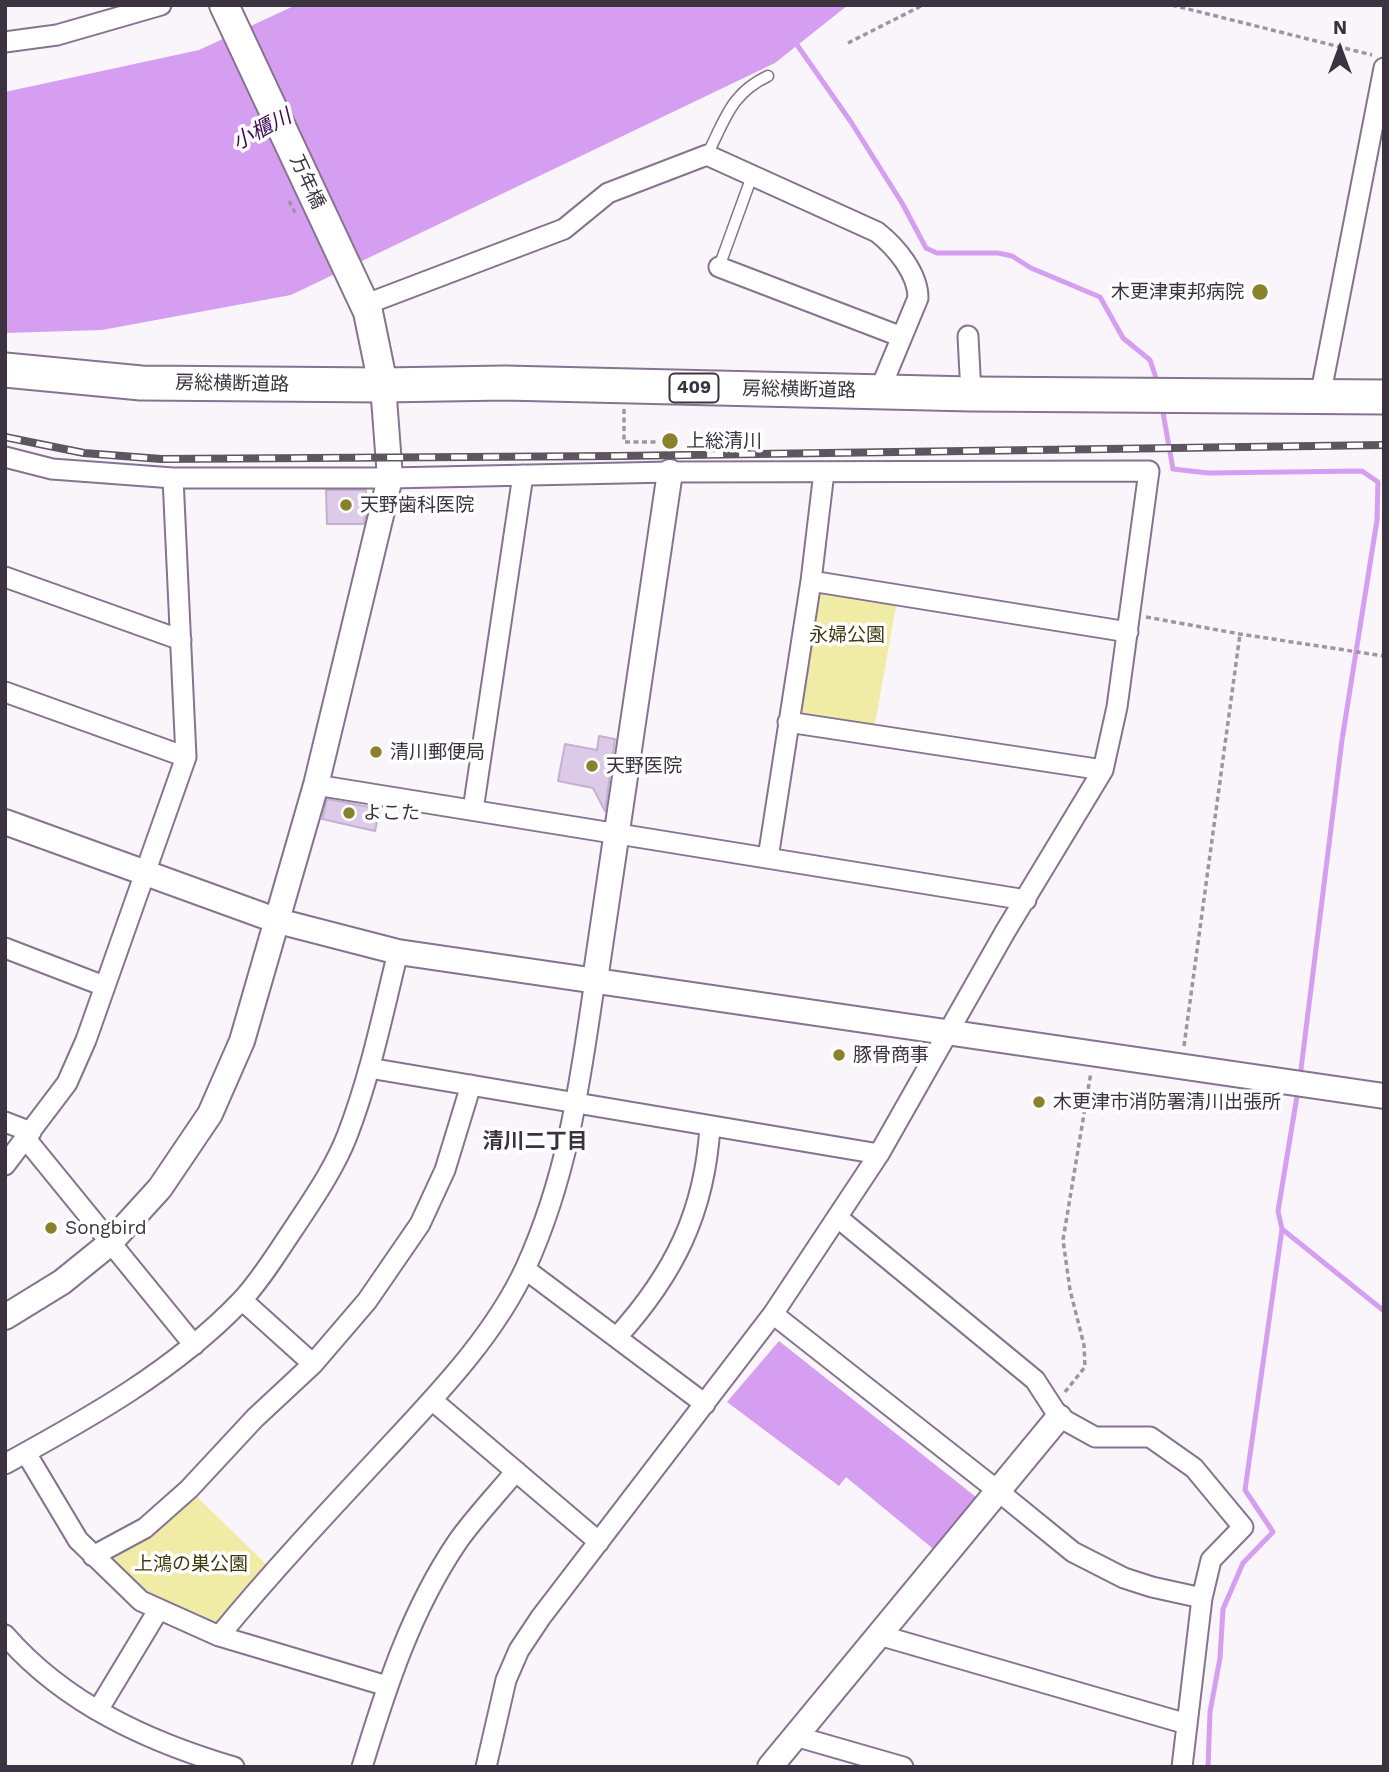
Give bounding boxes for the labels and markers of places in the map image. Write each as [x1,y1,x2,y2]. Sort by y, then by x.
place label: 木更津東邦病院 [1111,281,1244,303]
marker: 木更津東邦病院 [1250,282,1270,302]
place label: 上総清川 [686,430,762,452]
marker: 上総清川 [660,431,680,451]
place label: 天野歯科医院 [360,494,474,516]
marker: 天野歯科医院 [338,497,354,513]
place label: 清川郵便局 [390,741,485,763]
marker: 清川郵便局 [368,744,384,760]
place label: 天野医院 [606,755,682,777]
marker: 天野医院 [584,758,600,774]
place label: よこた [363,802,420,824]
marker: よこた [341,805,357,821]
place label: 豚骨商事 [853,1044,929,1066]
marker: 豚骨商事 [831,1047,847,1063]
place label: 木更津市消防署清川出張所 [1053,1091,1281,1113]
marker: 木更津市消防署清川出張所 [1031,1094,1047,1110]
place label: Songbird [65,1217,147,1239]
marker: Songbird [43,1220,59,1236]

